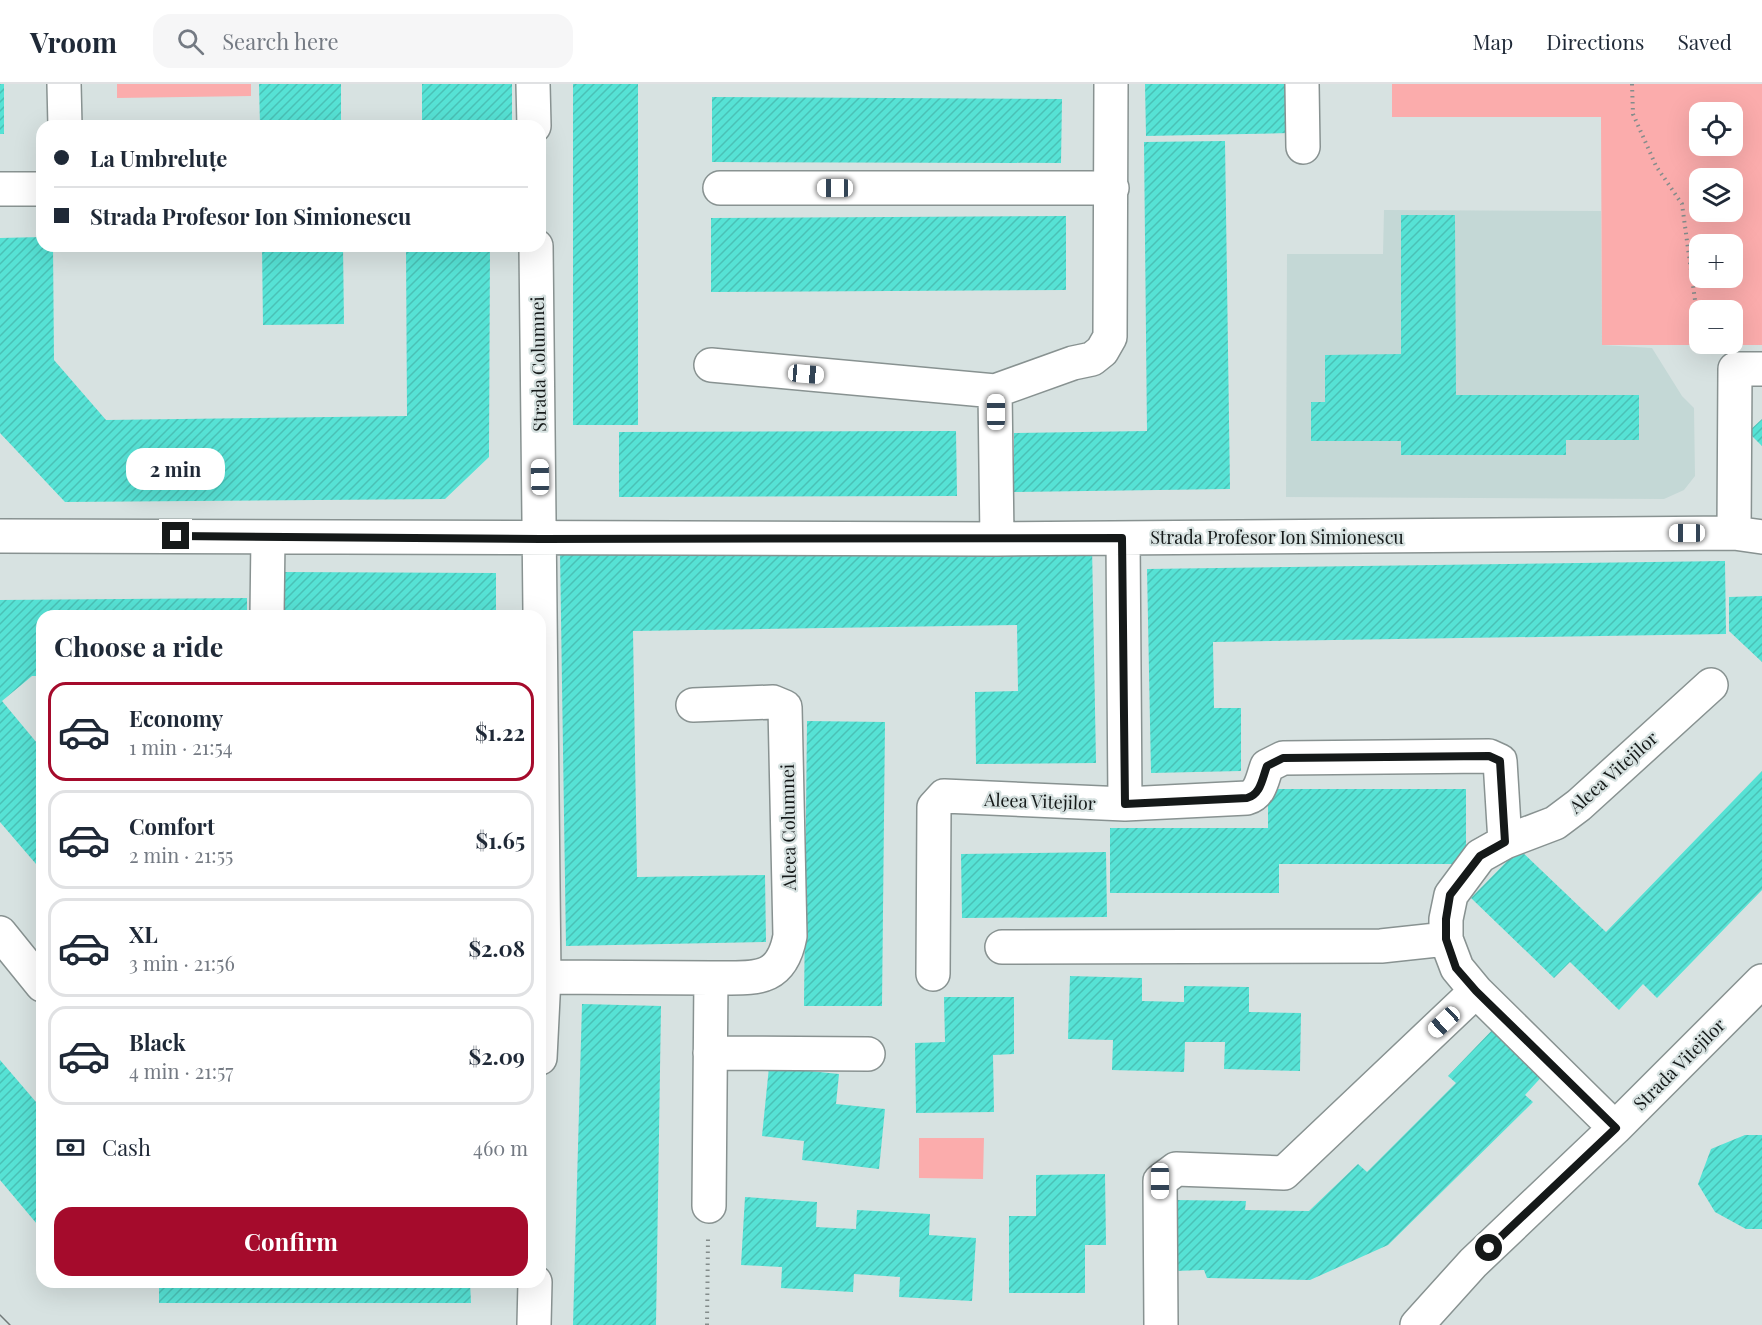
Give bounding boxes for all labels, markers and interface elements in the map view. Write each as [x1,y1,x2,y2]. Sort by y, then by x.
search box [153,14,573,68]
text: Vroom [30,23,117,60]
icon: search [174,25,207,58]
text: Search here [222,26,339,56]
text: Map [1472,27,1513,55]
text: Directions [1546,27,1644,55]
text: Saved [1677,27,1732,55]
map controls [1689,102,1743,354]
button: locate [1689,102,1743,156]
text: La Umbreluțe [90,143,227,173]
button: layers [1689,168,1743,222]
car [817,179,853,197]
text: Strada Profesor Ion Simionescu [90,201,411,231]
button: + [1689,234,1743,288]
street label: Strada Columnei [525,296,551,432]
button: − [1689,300,1743,354]
car [787,363,825,385]
car [987,394,1005,430]
callout: 2 min [126,449,225,491]
text: 2 min [150,455,201,482]
car [531,459,549,495]
route end [162,522,189,549]
car [1669,524,1705,542]
street label: Strada Profesor Ion Simionescu [1150,525,1404,549]
text: Choose a ride [54,628,223,664]
text: Economy [129,703,223,733]
icon: car [57,705,111,759]
text: $1.22 [475,717,525,747]
street label: Aleea Vitejilor [1563,726,1663,819]
text: 1 min · 21:54 [129,733,233,760]
street label: Aleea Columnei [775,764,801,891]
street label: Aleea Vitejilor [983,787,1096,815]
text: Comfort [129,811,215,841]
icon: car [57,813,111,867]
text: $1.65 [476,825,525,855]
text: 2 min · 21:55 [129,841,233,868]
text: XL [129,919,158,949]
icon: car [57,921,111,975]
text: $2.08 [468,933,525,963]
text: 3 min · 21:56 [129,949,235,976]
car [1425,1003,1463,1041]
street label: Strada Vitejilor [1628,1013,1730,1115]
text: Black [129,1027,186,1057]
icon: car [57,1029,111,1083]
text: $2.09 [469,1041,525,1071]
text: 4 min · 21:57 [129,1057,233,1084]
icon: cash [54,1131,87,1164]
text: Cash [102,1132,151,1162]
text: 460 m [473,1134,528,1161]
car [1151,1163,1169,1199]
button: Confirm [54,1207,528,1276]
route start [1475,1234,1502,1261]

